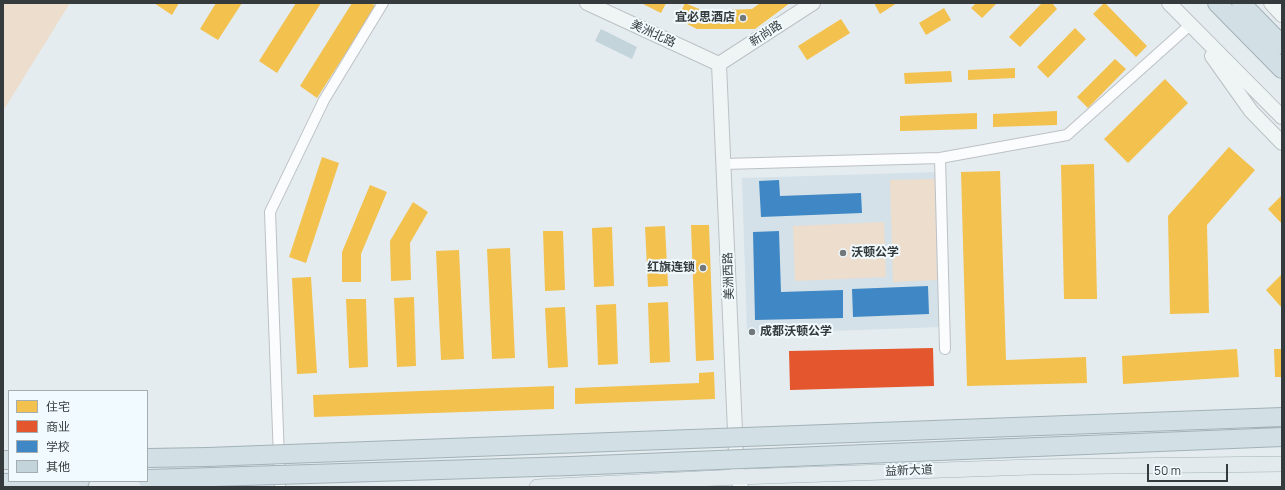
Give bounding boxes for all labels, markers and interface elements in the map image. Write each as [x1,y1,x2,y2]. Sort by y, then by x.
place label: 宜必思酒店 [675,11,735,25]
marker: 宜必思酒店 [738,13,748,23]
street label: 美洲北路 [628,17,678,51]
street label: 新尚路 [747,18,785,50]
place label: 沃顿公学 [851,246,899,260]
marker: 沃顿公学 [838,248,848,258]
street label: 美洲西路 [721,252,737,300]
place label: 红旗连锁 [647,261,695,275]
marker: 红旗连锁 [698,263,708,273]
place label: 成都沃顿公学 [760,325,832,339]
marker: 成都沃顿公学 [747,327,757,337]
legend [8,390,148,482]
text: 住宅 [46,398,70,415]
text: 商业 [46,418,70,435]
text: 学校 [46,438,70,455]
scale bar [1149,456,1230,482]
text: 其他 [46,458,70,475]
text: 50 m [1154,462,1181,479]
street label: 益新大道 [885,463,933,479]

